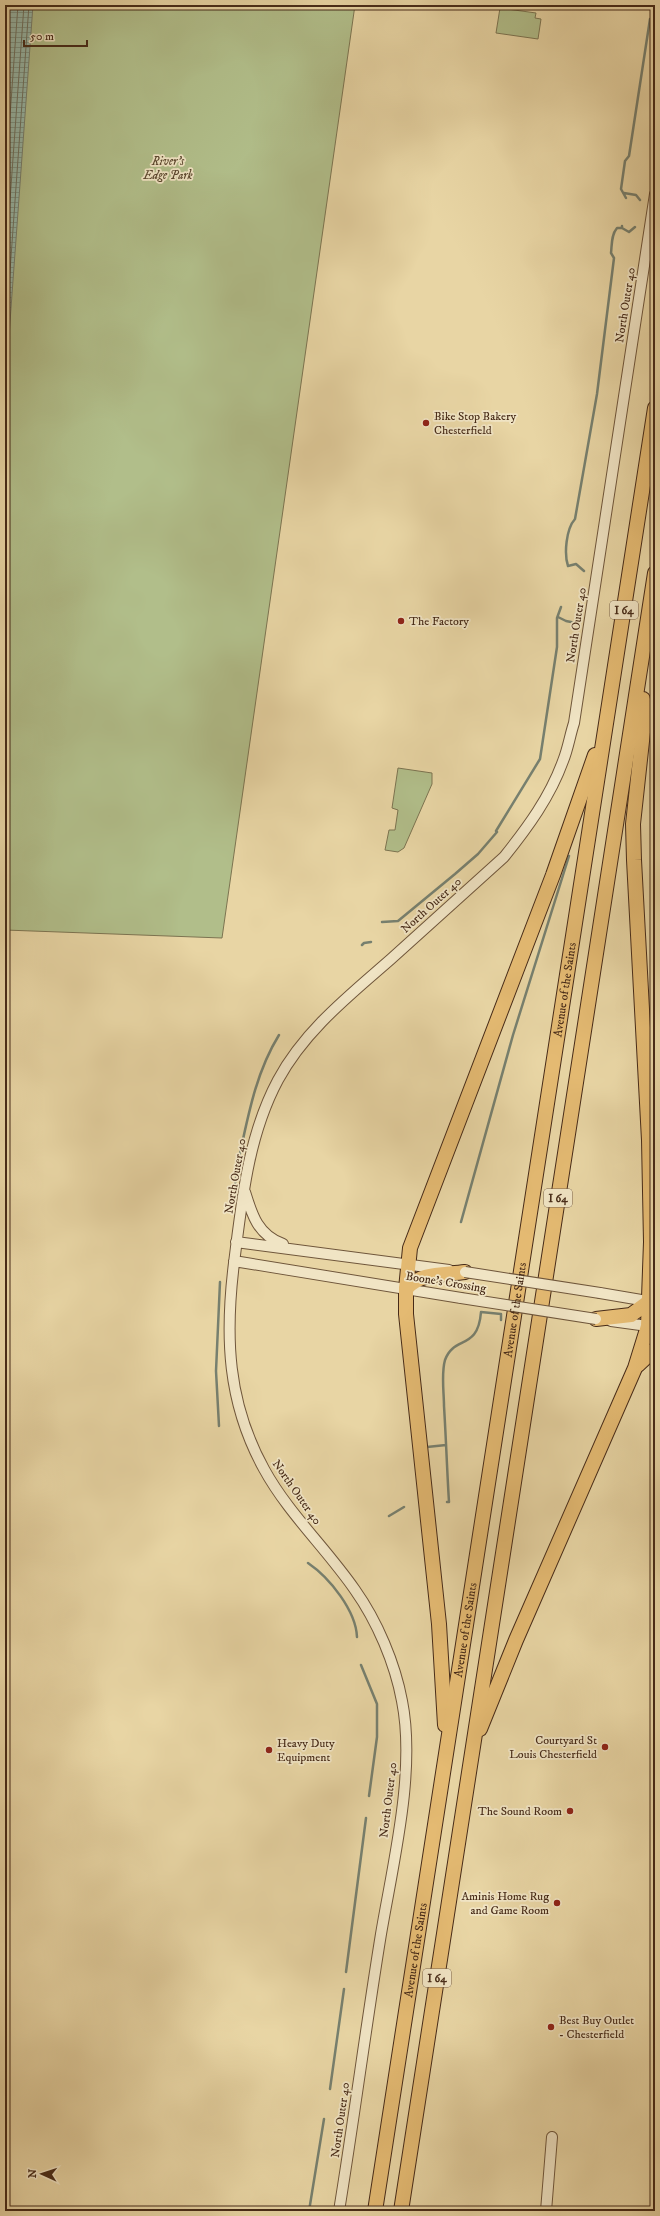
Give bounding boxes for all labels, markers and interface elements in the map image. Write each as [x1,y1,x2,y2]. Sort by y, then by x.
scale bar [24,22,87,48]
text: 50 m [30,29,54,44]
park label: River's Edge Park [142,154,193,183]
street label: North Outer 40 [612,266,639,344]
place label: Bike Stop Bakery Chesterfield [434,409,517,438]
marker: Bike Stop Bakery Chesterfield [421,418,431,428]
street label: North Outer 40 [563,586,590,664]
road number: I 64 [610,601,638,619]
place label: The Factory [409,614,469,629]
marker: The Factory [396,616,406,626]
street label: North Outer 40 [398,874,465,936]
street label: Avenue of the Saints [550,941,580,1038]
street label: North Outer 40 [221,1137,249,1215]
road number: I 64 [544,1189,572,1207]
street label: Avenue of the Saints [501,1261,530,1358]
street label: Boone's Crossing [405,1269,487,1296]
street label: North Outer 40 [269,1457,325,1528]
street label: Avenue of the Saints [451,1582,480,1678]
place label: Courtyard St Louis Chesterfield [509,1733,597,1762]
place label: Heavy Duty Equipment [277,1736,335,1765]
marker: Courtyard St Louis Chesterfield [600,1742,610,1752]
marker: Heavy Duty Equipment [264,1745,274,1755]
street label: North Outer 40 [376,1761,401,1839]
place label: The Sound Room [478,1804,562,1819]
marker: The Sound Room [565,1806,575,1816]
place label: Aminis Home Rug and Game Room [461,1889,549,1918]
marker: Aminis Home Rug and Game Room [552,1898,562,1908]
street label: Avenue of the Saints [401,1902,431,1999]
road number: I 64 [423,1969,451,1987]
place label: Best Buy Outlet - Chesterfield [559,2013,634,2042]
marker: Best Buy Outlet - Chesterfield [546,2022,556,2032]
street label: North Outer 40 [328,2081,353,2159]
north arrow [22,2154,62,2194]
text: N [26,2169,40,2178]

